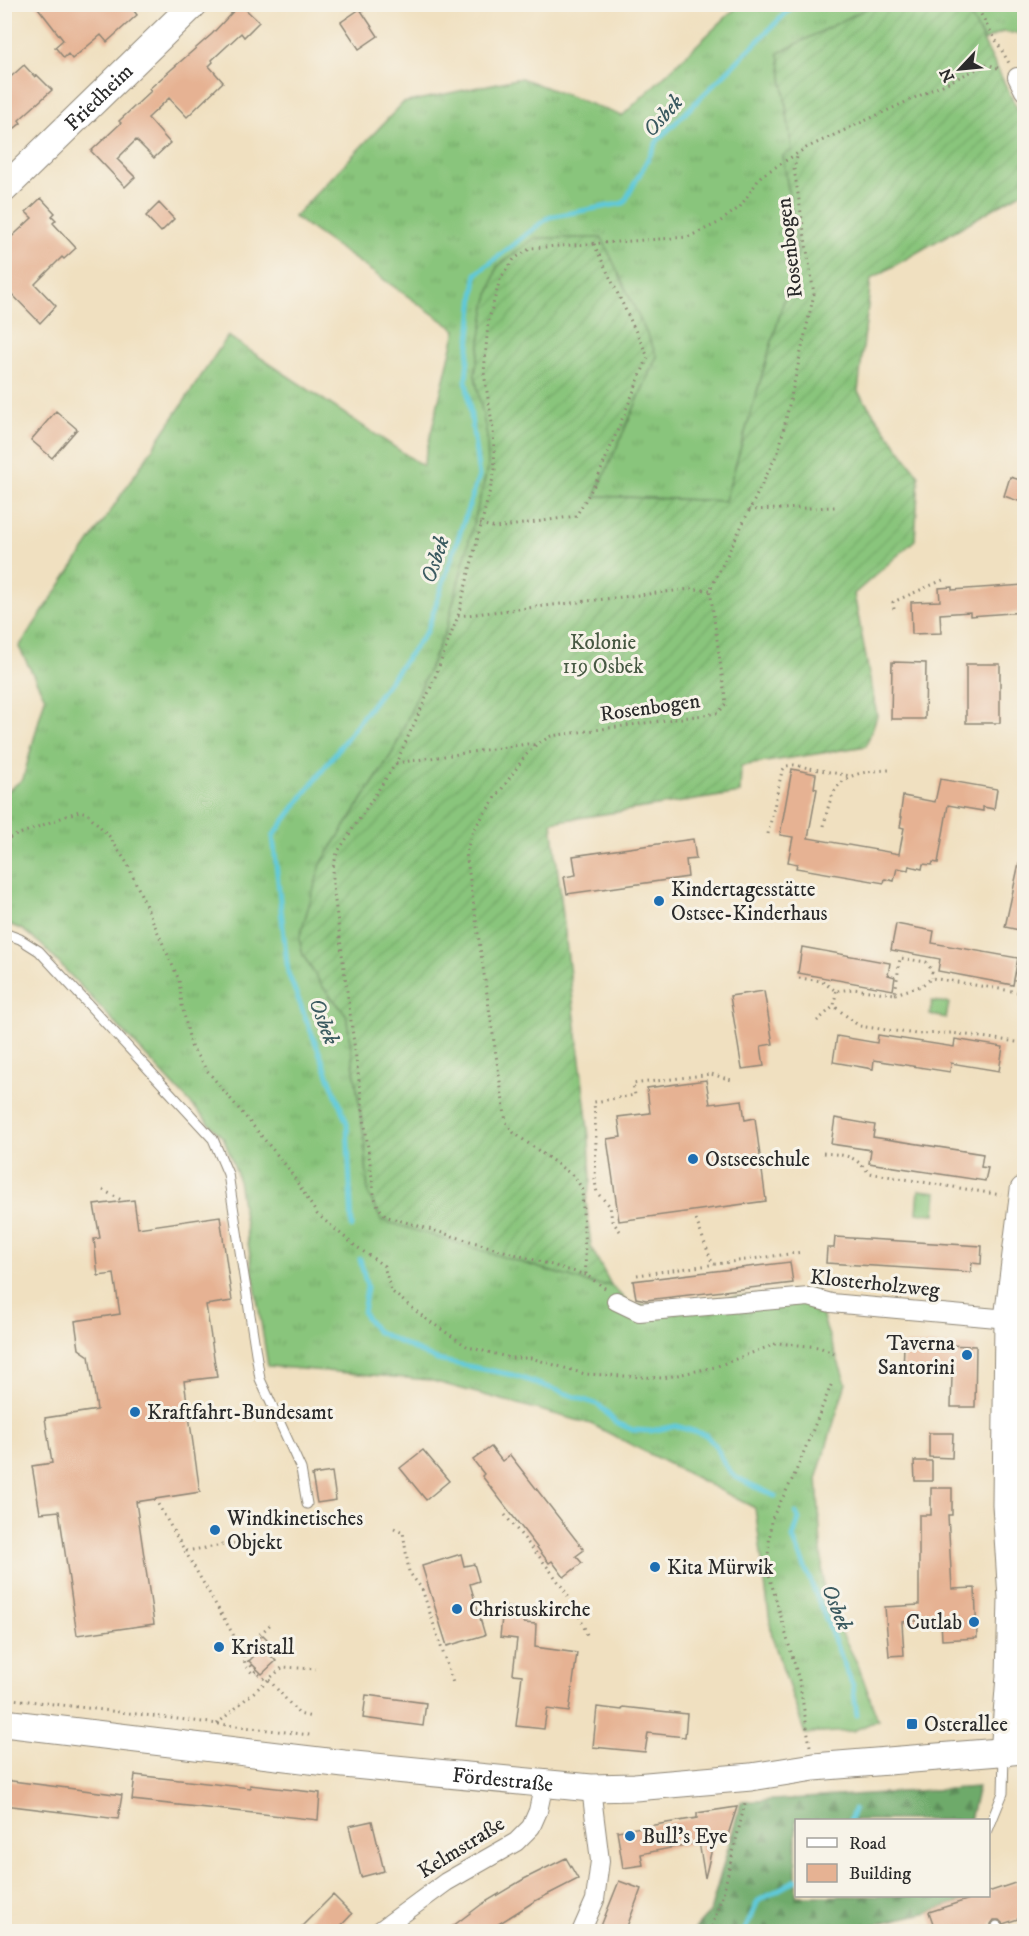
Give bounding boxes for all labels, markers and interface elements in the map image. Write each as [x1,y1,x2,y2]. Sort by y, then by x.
north arrow [930,39,990,99]
street label: Friedheim [60,58,139,137]
text: N [936,65,959,85]
water label: Osbek [637,89,690,143]
street label: Rosenbogen [771,196,809,299]
water label: Osbek [415,532,456,586]
park label: Kolonie 119 Osbek [562,630,644,680]
street label: Rosenbogen [598,688,702,728]
place label: Kindertagesstätte Ostsee-Kinderhaus [671,877,828,927]
marker: Kindertagesstätte Ostsee-Kinderhaus [652,894,666,908]
water label: Osbek [302,994,345,1049]
place label: Ostseeschule [705,1147,810,1173]
marker: Ostseeschule [686,1152,700,1166]
street label: Klosterholzweg [809,1264,942,1304]
place label: Taverna Santorini [878,1331,955,1381]
marker: Taverna Santorini [960,1348,974,1362]
place label: Kraftfahrt-Bundesamt [147,1400,334,1426]
marker: Kraftfahrt-Bundesamt [128,1405,142,1419]
place label: Windkinetisches Objekt [226,1506,363,1556]
marker: Windkinetisches Objekt [208,1523,222,1537]
place label: Kita Mürwik [667,1555,774,1581]
marker: Kita Mürwik [648,1560,662,1574]
water label: Osbek [815,1580,858,1635]
place label: Christuskirche [469,1597,591,1623]
marker: Christuskirche [450,1602,464,1616]
place label: Cutlab [906,1610,962,1636]
marker: Cutlab [967,1615,981,1629]
place label: Kristall [231,1635,295,1661]
marker: Kristall [212,1640,226,1654]
place label: Osterallee [924,1712,1008,1738]
marker: Osterallee [905,1717,919,1731]
street label: Fördestraße [451,1763,555,1798]
street label: Kelmstraße [413,1811,510,1885]
legend [795,1819,990,1897]
place label: Bull's Eye [642,1824,728,1850]
marker: Bull's Eye [623,1829,637,1843]
text: Road [849,1833,886,1855]
text: Building [849,1863,911,1885]

